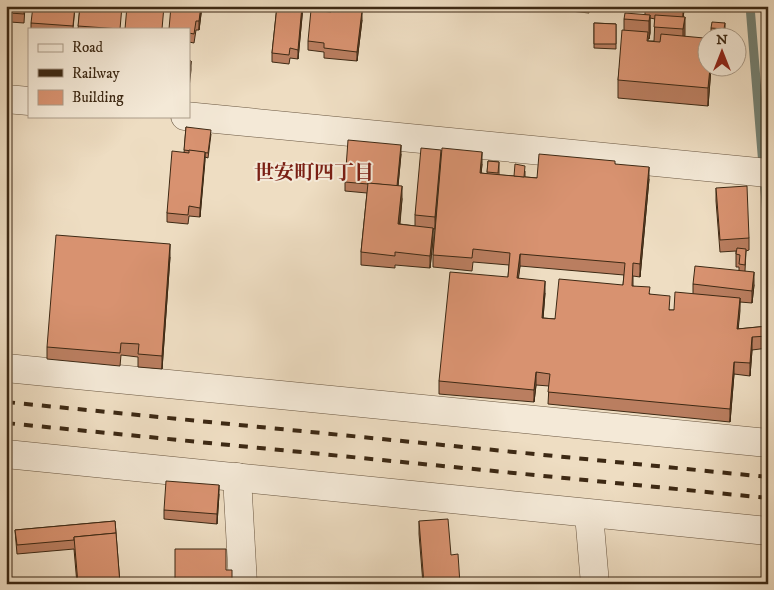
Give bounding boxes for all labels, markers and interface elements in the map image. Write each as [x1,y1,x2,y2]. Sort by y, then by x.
legend [28,28,190,118]
north arrow [696,28,746,78]
text: N [716,31,728,49]
text: Road [72,38,104,57]
text: Railway [72,64,120,83]
text: Building [72,88,124,107]
district label: 世安町四丁目 [254,161,374,186]

